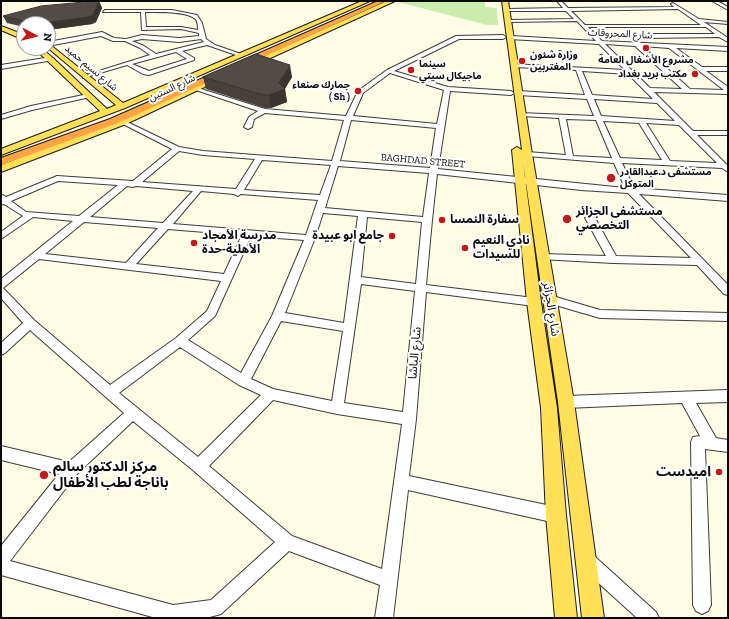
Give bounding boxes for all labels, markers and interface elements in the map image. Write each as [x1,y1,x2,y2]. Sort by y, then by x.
north arrow [16,16,56,56]
street label: شارع المحروقات [587,26,653,42]
text: N [40,32,54,42]
street label: شارع نسيم حميد [62,42,120,94]
marker: مشروع الأشغال العامة [641,43,651,53]
place label: وزارة شئون المغتربين [530,49,578,72]
place label: مشروع الأشغال العامة [598,54,694,66]
marker: وزارة شئون المغتربين [517,56,527,66]
place label: سينما ماجيكال سيتي [419,58,482,82]
marker: سينما ماجيكال سيتي [406,65,416,75]
place label: مكتب بريد بغداد [618,68,687,80]
marker: مكتب بريد بغداد [690,69,700,79]
street label: شارع الستين [147,72,197,104]
place label: جمارك صنعاء ( Sh ) [292,79,350,102]
marker: جمارك صنعاء ( Sh ) [353,86,363,96]
street label: BAGHDAD STREET [380,151,466,171]
place label: مستشفى د.عبدالقادر المتوكل [620,166,711,190]
marker: مستشفى د.عبدالقادر المتوكل [605,172,617,184]
place label: مستشفى الجزائر التخصصي [576,205,663,233]
place label: سفارة النمسا [450,213,519,227]
marker: مستشفى الجزائر التخصصي [561,213,573,225]
marker: سفارة النمسا [437,215,447,225]
place label: مدرسة الأمجاد الأهلية-حدة [202,229,276,257]
place label: جامع ابو عبيدة [312,229,384,243]
marker: جامع ابو عبيدة [387,231,397,241]
place label: نادي النعيم للسيدات [473,234,530,262]
marker: مدرسة الأمجاد الأهلية-حدة [189,238,199,248]
marker: نادي النعيم للسيدات [460,243,470,253]
street label: شارع الجزائر [540,281,562,337]
street label: شارع الباشا [406,326,424,380]
place label: مركز الدكتور سالم باناجة لطب الأطفال [53,459,169,492]
place label: اميدست [656,464,711,480]
marker: اميدست [714,467,724,477]
marker: مركز الدكتور سالم باناجة لطب الأطفال [38,469,50,481]

